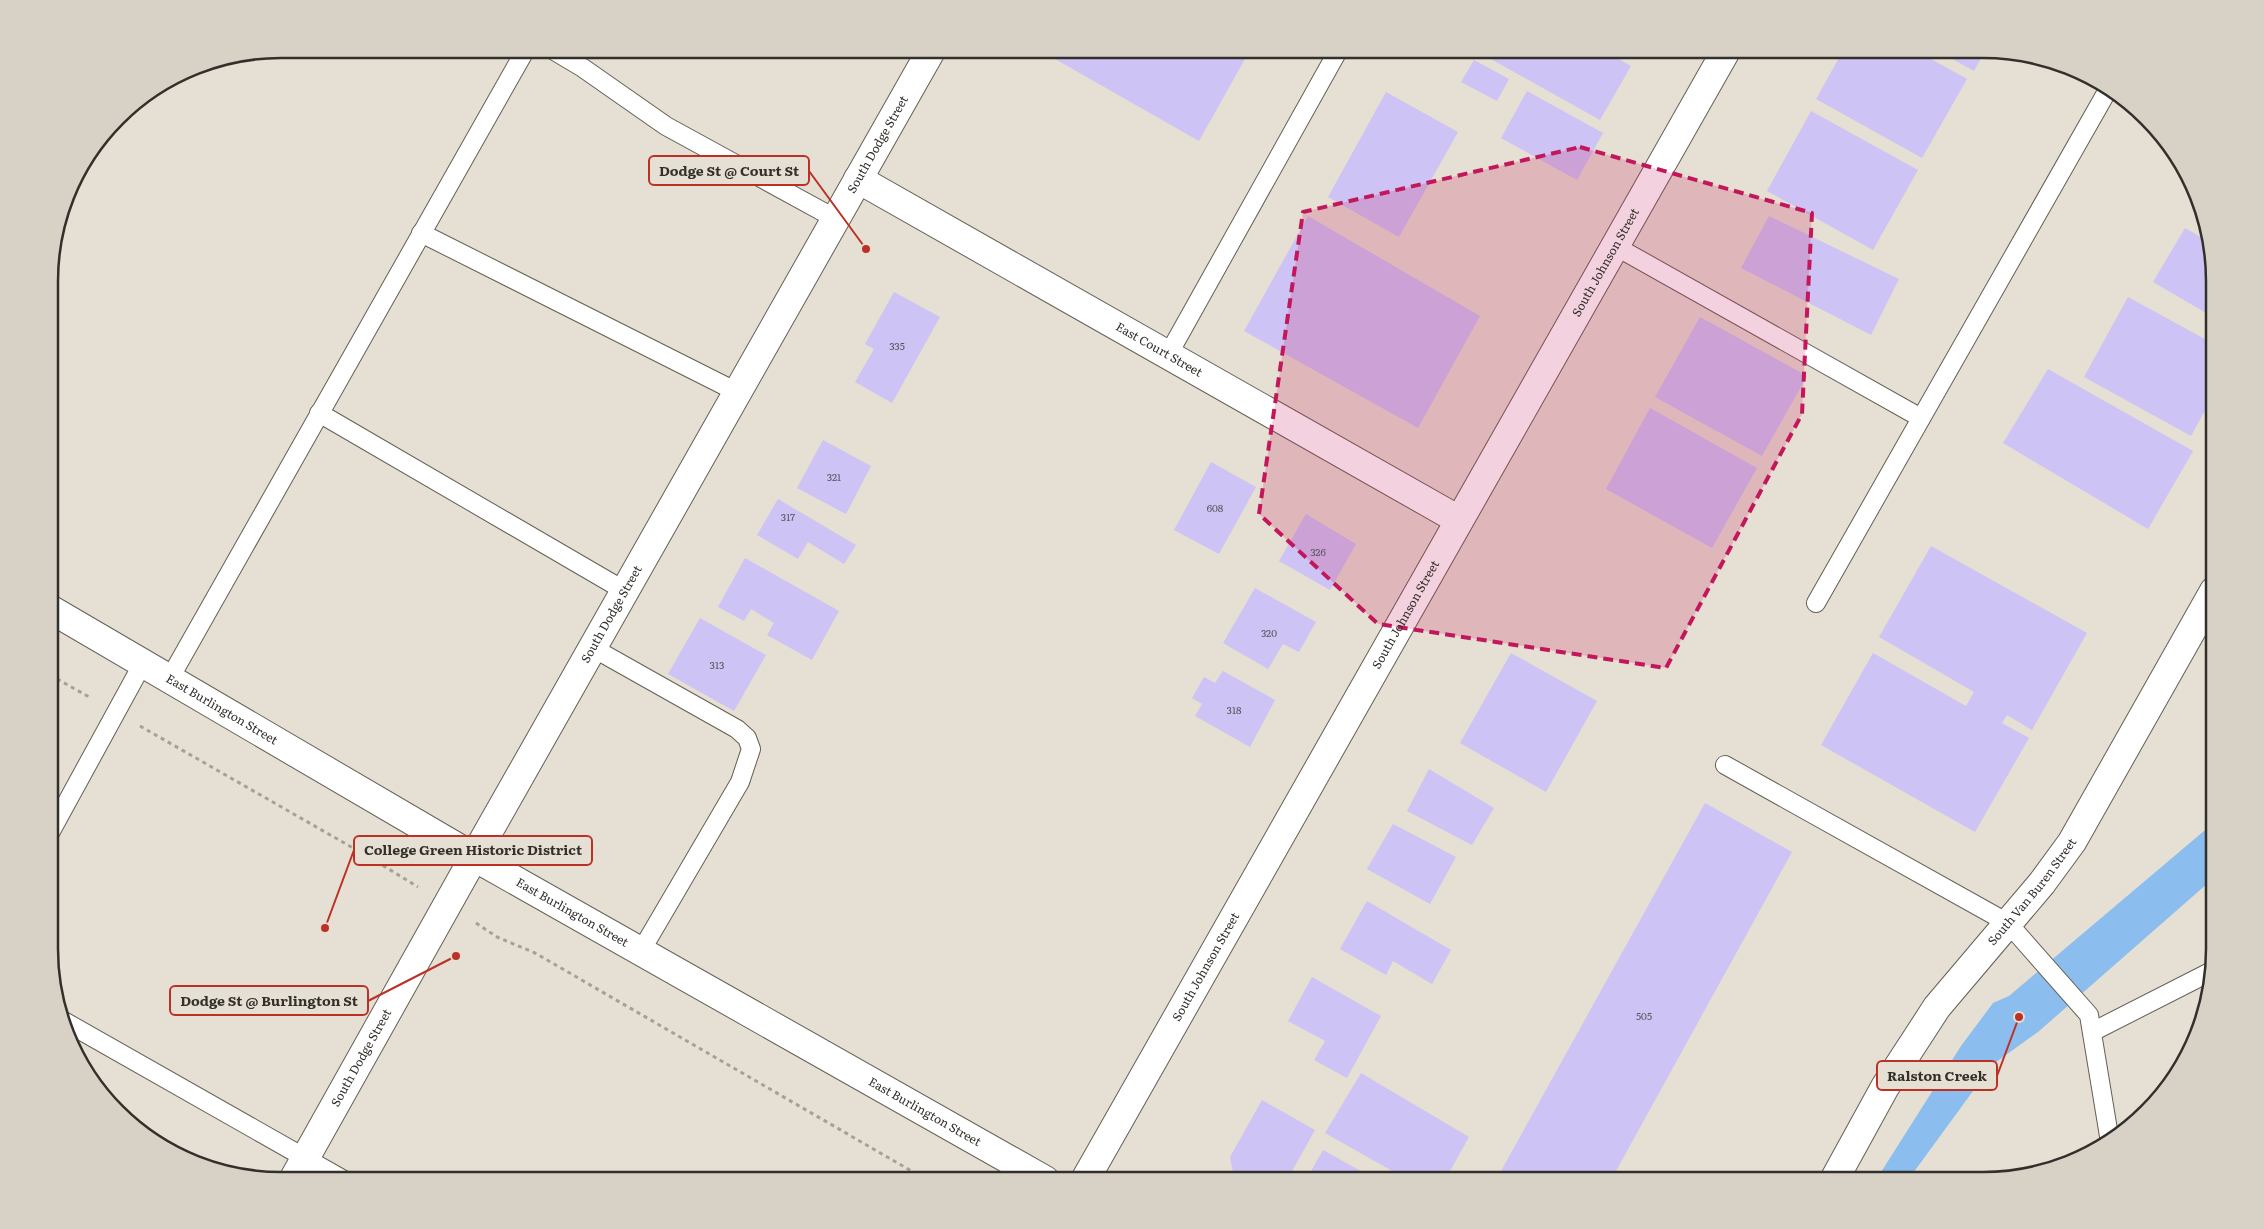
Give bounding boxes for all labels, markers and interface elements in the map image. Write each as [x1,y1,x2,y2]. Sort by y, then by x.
street label: South Dodge Street [842,92,912,196]
callout: Dodge St @ Court St [649,156,809,185]
text: Dodge St @ Court St [659,160,800,180]
street label: South Johnson Street [1567,204,1643,320]
street label: East Court Street [1113,317,1206,381]
house number: 335 [889,338,905,353]
house number: 321 [827,469,841,484]
house number: 608 [1207,500,1224,515]
house number: 317 [781,509,795,524]
house number: 326 [1310,544,1326,559]
street label: South Johnson Street [1367,556,1443,672]
street label: South Dodge Street [576,561,646,666]
house number: 320 [1261,625,1277,640]
house number: 313 [710,657,724,672]
street label: East Burlington Street [163,669,282,748]
house number: 318 [1227,702,1242,717]
street label: South Van Buren Street [1983,834,2080,949]
callout: College Green Historic District [354,836,592,865]
text: College Green Historic District [364,839,583,859]
street label: East Burlington Street [513,873,632,951]
street label: South Johnson Street [1167,909,1243,1024]
callout: Dodge St @ Burlington St [170,986,368,1015]
text: Dodge St @ Burlington St [180,990,359,1010]
street label: South Dodge Street [326,1005,395,1110]
house number: 505 [1636,1008,1652,1023]
callout: Ralston Creek [1877,1061,1997,1090]
text: Ralston Creek [1887,1065,1988,1085]
street label: East Burlington Street [866,1072,985,1150]

